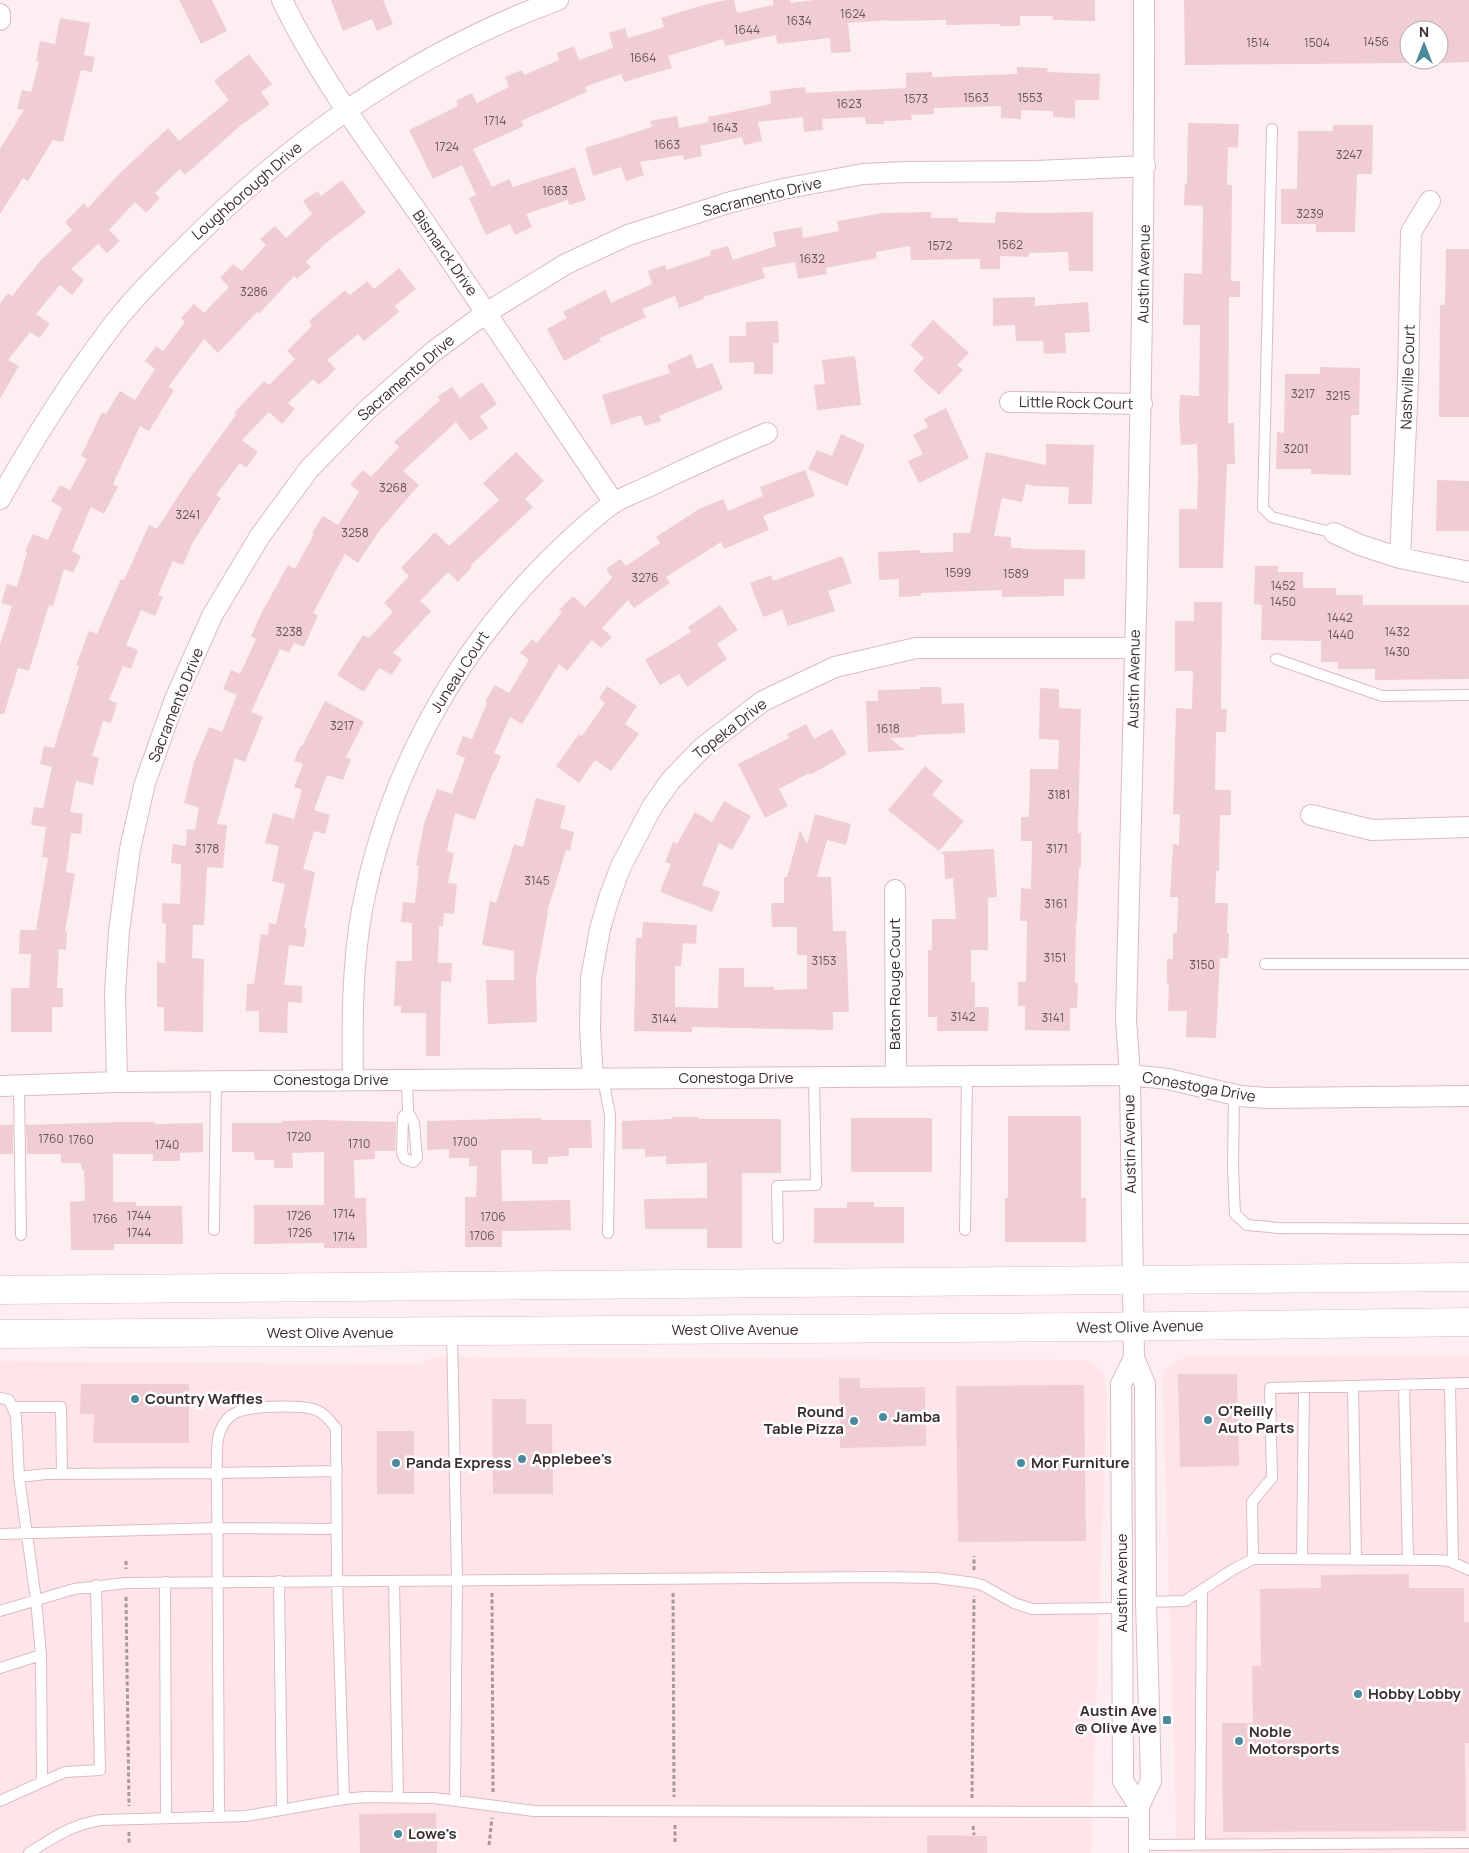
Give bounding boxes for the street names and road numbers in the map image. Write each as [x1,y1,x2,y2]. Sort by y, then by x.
street label: Loughborough Drive [187,137,307,244]
street label: Sacramento Drive [700,172,824,221]
street label: Bismarck Drive [408,205,483,300]
street label: Austin Avenue [1132,224,1155,324]
street label: Nashville Court [1395,324,1420,430]
street label: Sacramento Drive [353,330,459,426]
street label: Little Rock Court [1019,391,1133,414]
street label: Juneau Court [425,627,494,717]
street label: Austin Avenue [1122,629,1145,729]
street label: Sacramento Drive [143,644,208,765]
street label: Topeka Drive [689,693,771,764]
street label: Baton Rouge Court [884,918,905,1050]
street label: Conestoga Drive [1141,1066,1258,1107]
street label: Conestoga Drive [679,1067,794,1088]
street label: Conestoga Drive [274,1069,389,1090]
street label: Austin Avenue [1118,1094,1141,1194]
street label: West Olive Avenue [1076,1315,1204,1338]
street label: West Olive Avenue [671,1319,799,1340]
street label: West Olive Avenue [266,1322,394,1343]
street label: Austin Avenue [1111,1533,1132,1633]

